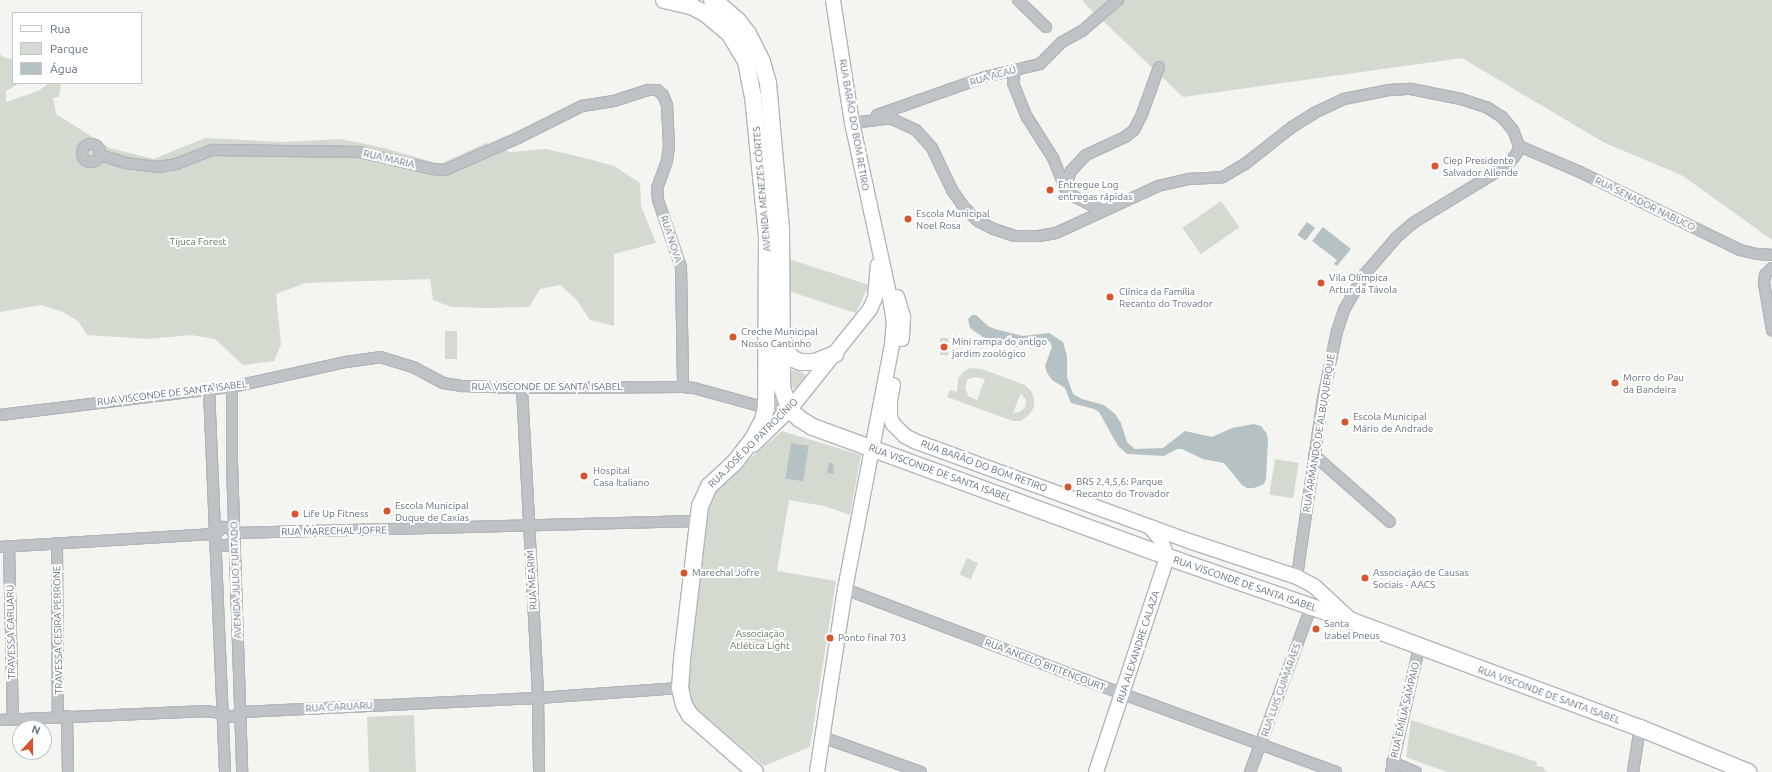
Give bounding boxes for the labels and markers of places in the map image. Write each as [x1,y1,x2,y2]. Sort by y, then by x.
place label: Ciep Presidente Salvador Allende [1443,154,1518,178]
marker: Ciep Presidente Salvador Allende [1430,161,1440,171]
place label: Entregue Log entregas rápidas [1058,178,1133,202]
marker: Entregue Log entregas rápidas [1045,185,1055,195]
place label: Escola Municipal Noel Rosa [916,207,990,230]
marker: Escola Municipal Noel Rosa [903,214,913,224]
place label: Vila Olímpica Artur da Távola [1329,271,1397,294]
marker: Vila Olímpica Artur da Távola [1316,278,1326,288]
place label: Clínica da Família Recanto do Trovador [1119,285,1213,308]
marker: Clínica da Família Recanto do Trovador [1104,291,1116,303]
place label: Creche Municipal Nosso Cantinho [741,325,818,348]
marker: Creche Municipal Nosso Cantinho [728,332,738,342]
place label: Mini rampa do antigo jardim zoológico [952,335,1047,358]
marker: Mini rampa do antigo jardim zoológico [939,342,949,352]
place label: Morro do Pau da Bandeira [1623,371,1684,394]
marker: Morro do Pau da Bandeira [1610,378,1620,388]
place label: Escola Municipal Mário de Andrade [1353,410,1433,434]
marker: Escola Municipal Mário de Andrade [1340,417,1350,427]
place label: Hospital Casa Italiano [593,464,649,488]
marker: Hospital Casa Italiano [578,470,590,482]
place label: BRS 2,4,5,6: Parque Recanto do Trovador [1076,475,1170,498]
marker: BRS 2,4,5,6: Parque Recanto do Trovador [1063,482,1073,492]
place label: Escola Municipal Duque de Caxias [395,499,469,522]
marker: Escola Municipal Duque de Caxias [382,506,392,516]
place label: Life Up Fitness [303,508,369,520]
marker: Life Up Fitness [290,509,300,519]
place label: Associação de Causas Sociais - AACS [1373,566,1469,590]
place label: Marechal Jofre [692,567,759,579]
marker: Marechal Jofre [679,568,689,578]
marker: Associação de Causas Sociais - AACS [1360,573,1370,583]
place label: Santa Izabel Pneus [1324,617,1380,640]
marker: Santa Izabel Pneus [1311,624,1321,634]
place label: Ponto final 703 [838,632,906,644]
marker: Ponto final 703 [825,633,835,643]

